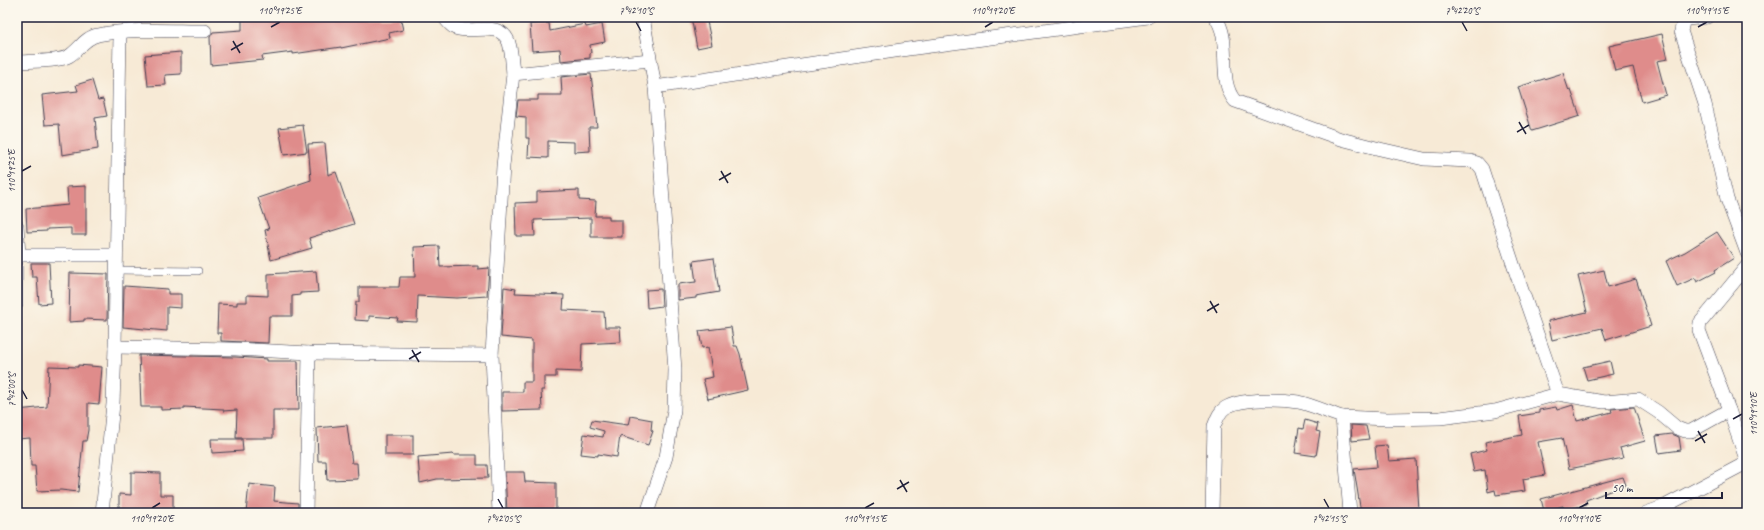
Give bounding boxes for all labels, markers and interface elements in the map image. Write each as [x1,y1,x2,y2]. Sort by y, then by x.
text: 110°19'25"E [258,4,303,17]
text: 7°42'10"S [619,4,655,17]
text: 110°19'20"E [971,4,1016,17]
text: 7°42'20"S [1445,4,1481,17]
text: 110°19'15"E [1685,4,1730,17]
text: 110°19'25"E [5,148,18,193]
text: 7°42'00"S [5,371,18,407]
text: 110°19'10"E [1747,391,1760,436]
scale bar [1606,474,1722,500]
text: 50 m [1612,480,1634,496]
text: 110°19'20"E [130,512,175,525]
text: 7°42'05"S [486,512,522,525]
text: 110°19'15"E [843,512,888,525]
text: 7°42'15"S [1312,512,1348,525]
text: 110°19'10"E [1557,512,1602,525]

